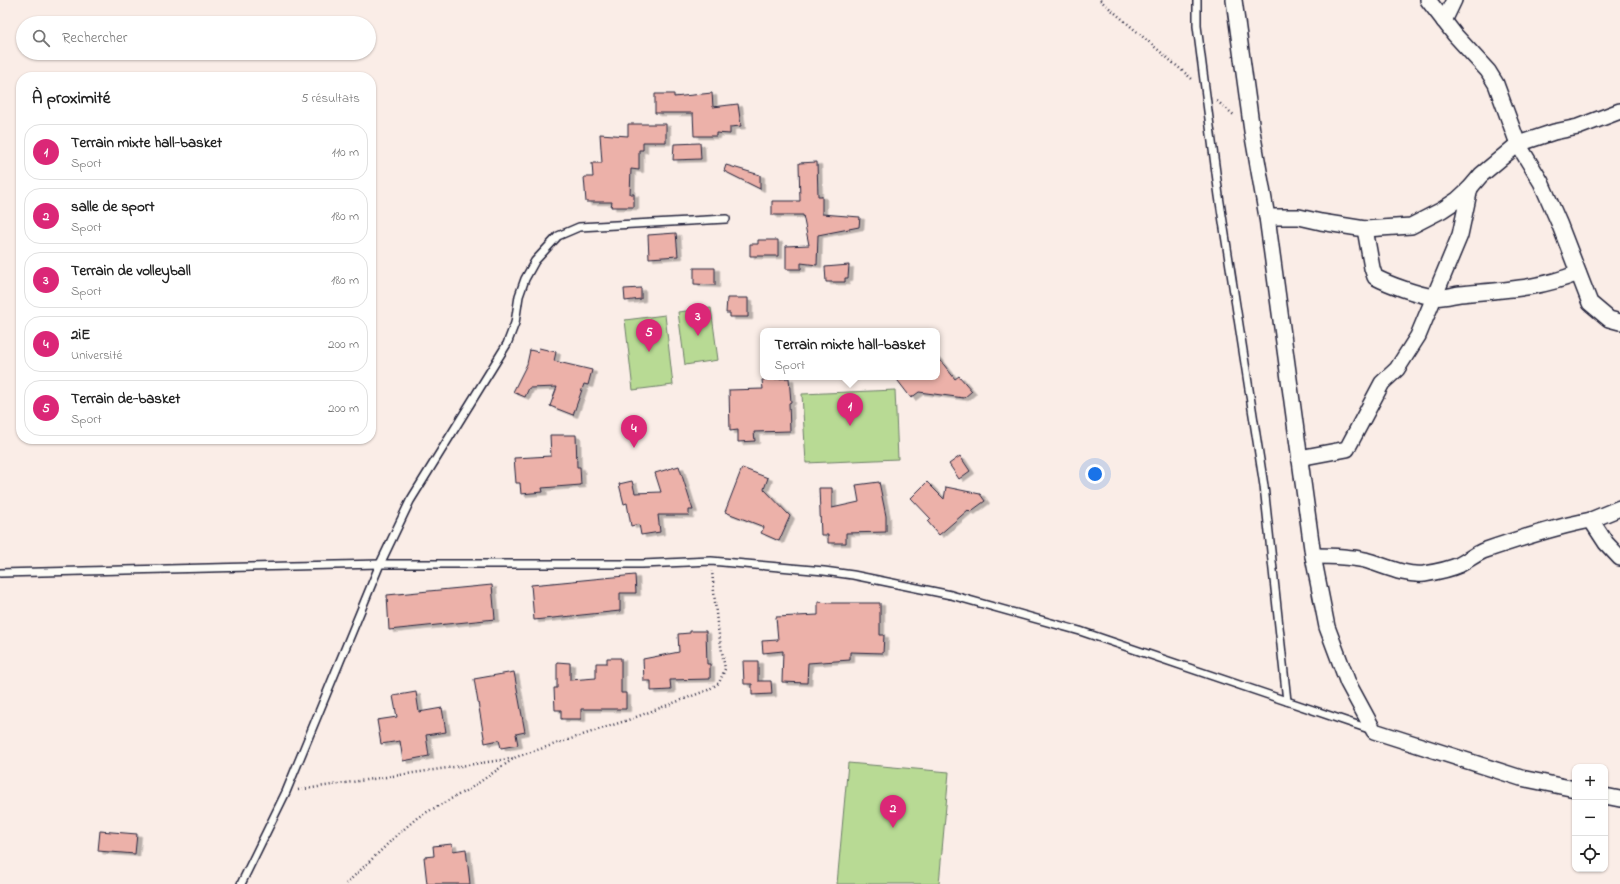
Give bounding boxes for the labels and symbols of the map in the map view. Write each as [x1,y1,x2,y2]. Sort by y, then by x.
pin: 3 [685,303,711,336]
pin: 5 [636,319,662,352]
pin: 1 [837,393,863,426]
pin: 4 [621,415,647,448]
your location [1085,464,1105,484]
pin: 2 [880,795,906,828]

